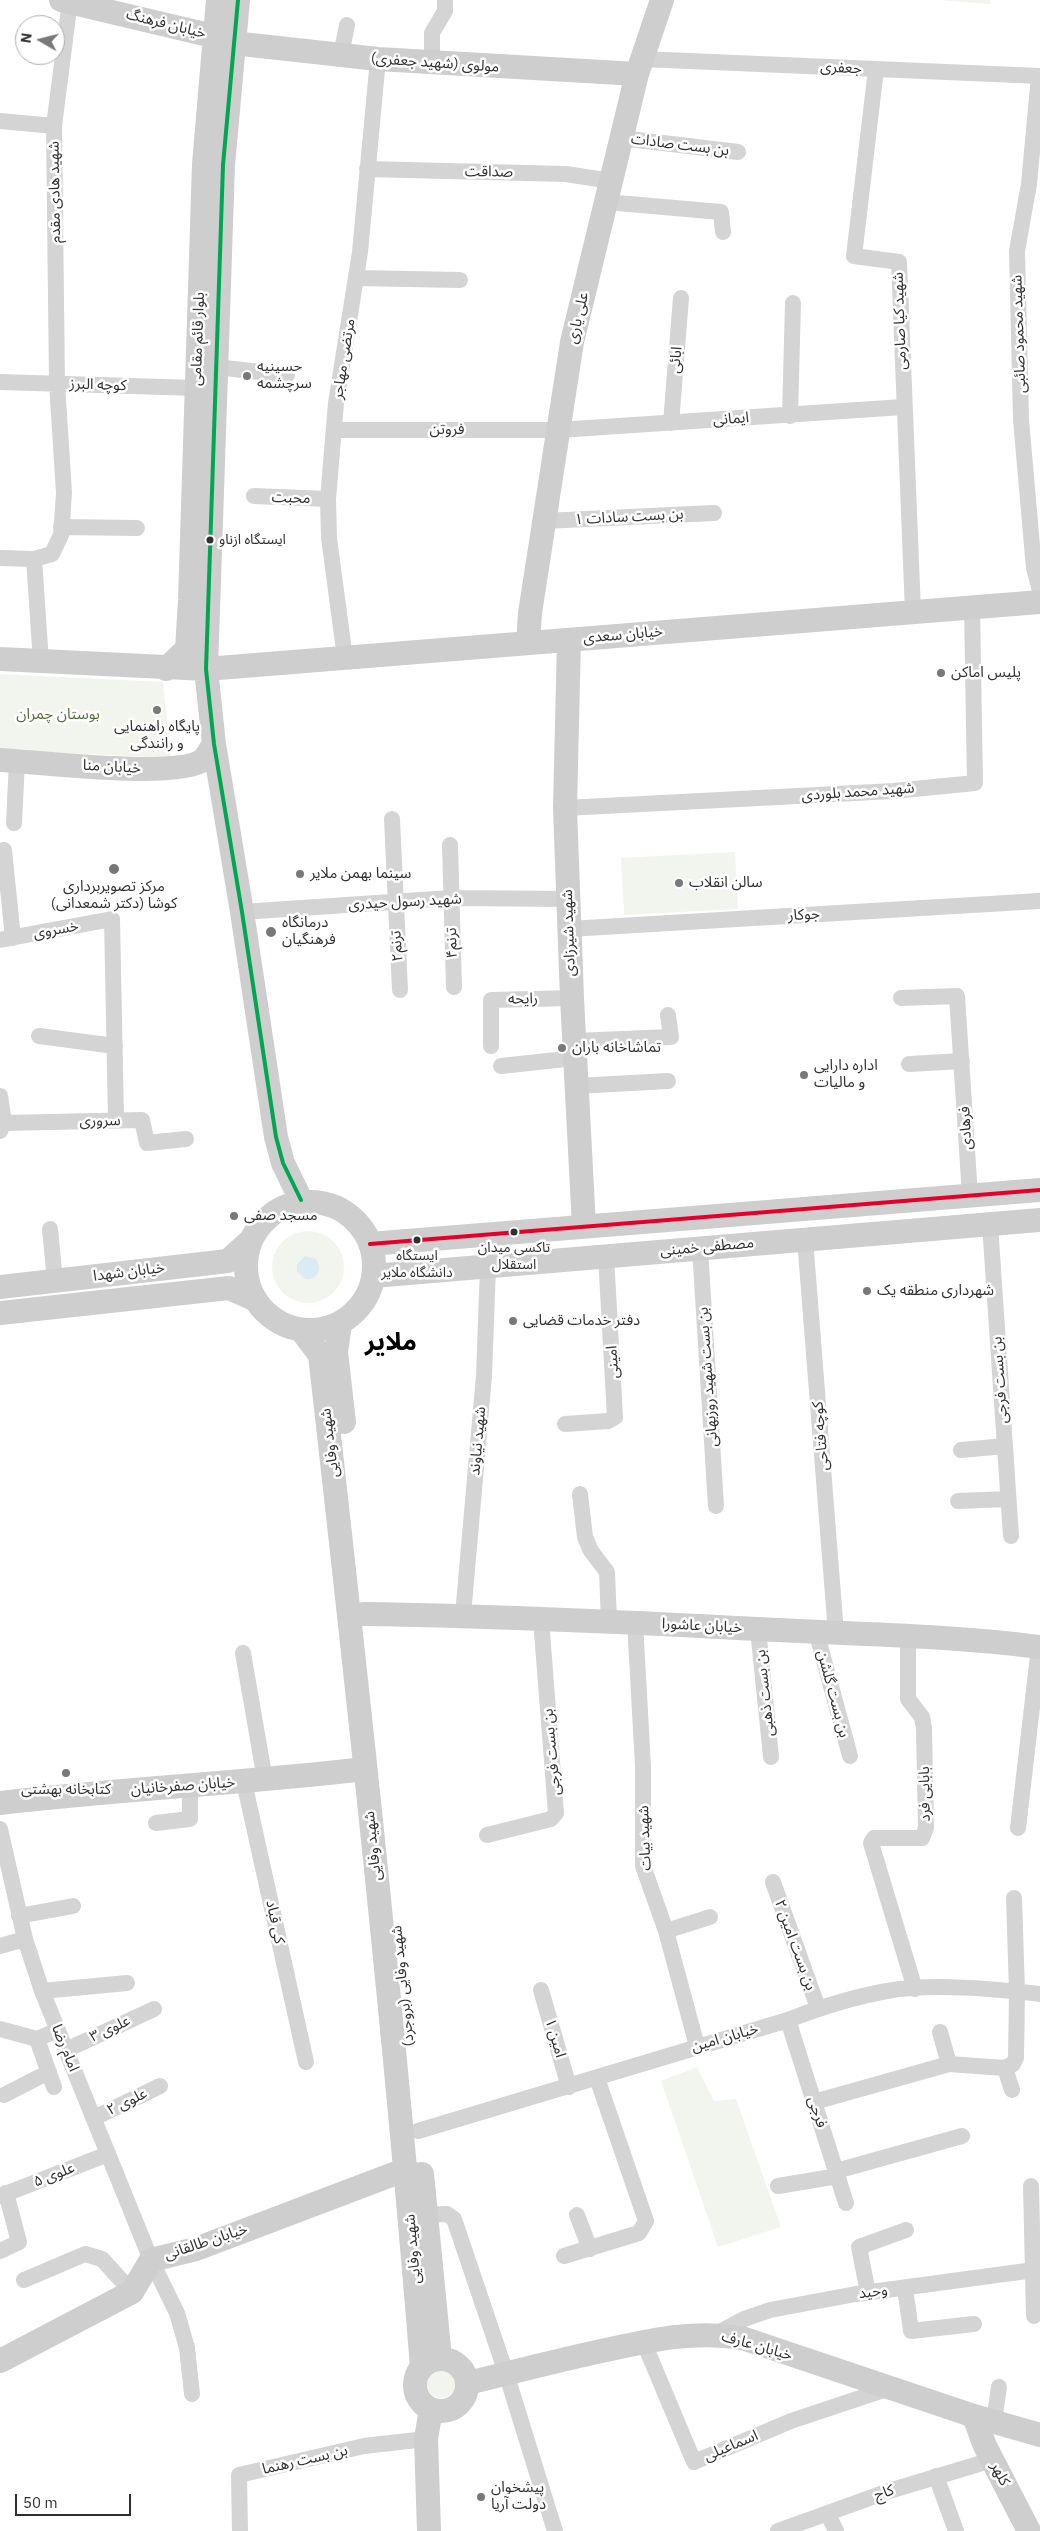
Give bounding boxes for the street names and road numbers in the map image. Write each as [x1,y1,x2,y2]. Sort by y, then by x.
street label: خیابان فرهنگ [124,5,208,43]
street label: مولوی (شهید جعفری) [370,50,500,76]
street label: جعفری [820,58,862,78]
street label: بن بست صادات [630,130,730,160]
street label: شهید هادی مقدم [45,141,65,243]
street label: صداقت [465,163,513,181]
street label: شهید کیا صارمی [889,272,911,370]
street label: شهید محمود صائبی [1008,274,1030,394]
street label: علی یاری [563,290,593,346]
street label: بلوار قائم مقامی [187,292,209,386]
street label: مرتضی مهاجر [329,317,359,401]
street label: ابائی [666,346,686,374]
street label: کوچه البرز [69,375,127,395]
street label: ایمانی [712,409,750,429]
street label: فروتن [430,421,464,439]
street label: محبت [271,488,311,508]
street label: بن بست سادات ۱ [574,505,684,529]
street label: خیابان سعدی [582,623,664,647]
street label: خیابان منا [82,756,142,778]
street label: شهید محمد بلوردی [801,779,915,805]
street label: شهید شیرزادی [558,889,580,977]
street label: شهید رسول حیدری [348,890,462,914]
street label: جوکار [788,905,820,925]
street label: خسروی [32,917,80,943]
street label: ترنم۴ [442,927,462,959]
street label: ترنم۲ [387,930,407,962]
street label: رایحه [508,990,538,1008]
street label: فرهادی [956,1106,976,1150]
street label: سروری [79,1112,121,1130]
street label: مصطفی خمینی [659,1234,755,1260]
street label: خیابان شهدا [92,1259,166,1285]
street label: بن بست شهید روزبهانی [694,1307,722,1447]
street label: بن بست فرجی [988,1336,1012,1424]
street label: امینی [603,1345,623,1379]
street label: کوچه فتاحی [809,1401,833,1471]
street label: شهید نیاوند [466,1406,490,1476]
street label: شهید وفایی [317,1407,343,1479]
street label: خیابان عاشورا [661,1615,743,1637]
street label: بن بست گلشن [813,1648,853,1740]
street label: بن بست ذهبی [751,1649,779,1737]
street label: بن بست فرجی [539,1708,565,1796]
street label: بابایی فرد [916,1766,934,1822]
street label: خیابان صفرخانیان [130,1773,236,1799]
street label: شهید بیات [635,1805,655,1871]
street label: شهید وفایی [360,1810,386,1882]
street label: بن بست امین ۲ [770,1897,820,1993]
street label: کی قباد [262,1899,288,1945]
street label: شهید وفایی (بروجرد) [388,1925,418,2047]
street label: علوی ۳ [87,2012,133,2046]
street label: امین ۱ [541,2016,569,2060]
street label: خیابان امین [689,2020,761,2056]
street label: امام رضا [47,2022,83,2074]
street label: علوی ۲ [104,2085,150,2119]
street label: فرجی [804,2094,830,2130]
street label: علوی ۵ [31,2159,77,2191]
street label: شهید وفایی [401,2213,425,2285]
street label: خیابان طالقانی [162,2220,250,2264]
street label: وحید [857,2281,889,2303]
street label: خیابان عارف [720,2327,794,2365]
street label: اسماعیلی [701,2427,761,2465]
street label: بن بست رهنما [261,2441,349,2479]
street label: کلهر [986,2459,1014,2489]
street label: کاج [872,2481,896,2505]

